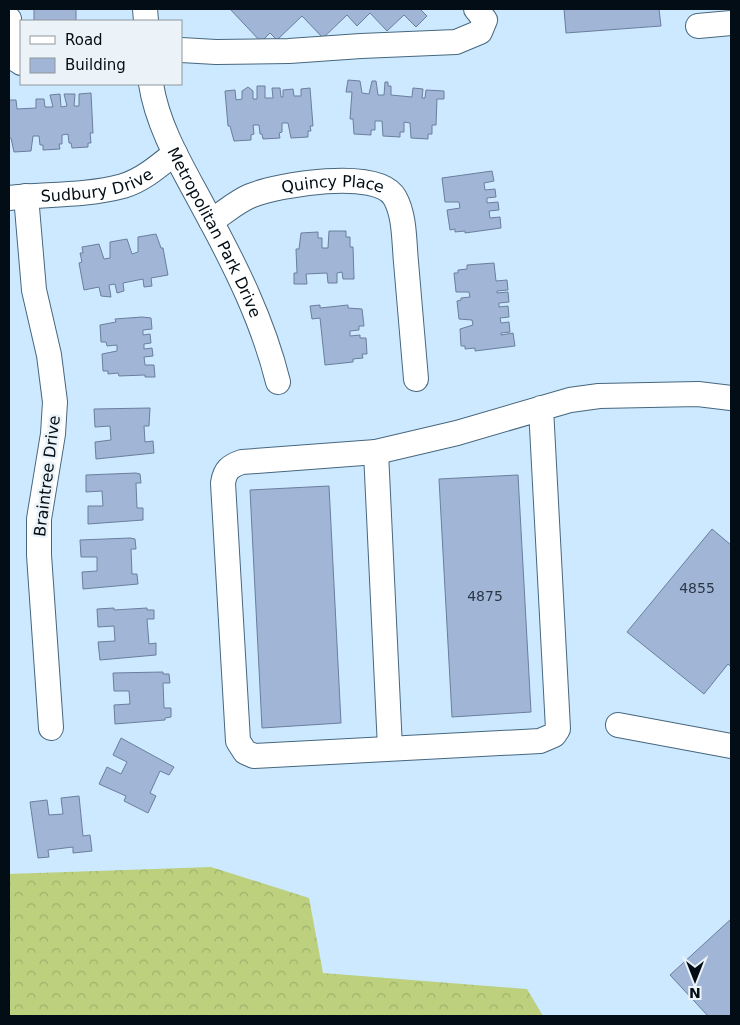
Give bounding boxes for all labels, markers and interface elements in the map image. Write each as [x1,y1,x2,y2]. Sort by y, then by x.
legend [20,20,182,85]
text: Road [65,31,103,49]
text: Building [65,56,126,74]
street label: Metropolitan Park Drive [164,144,266,320]
street label: Sudbury Drive [40,164,156,205]
street label: Quincy Place [280,171,387,197]
street label: Braintree Drive [30,414,64,538]
house number: 4855 [679,580,715,596]
house number: 4875 [467,588,503,604]
north arrow [670,955,720,1005]
text: N [689,985,701,1001]

